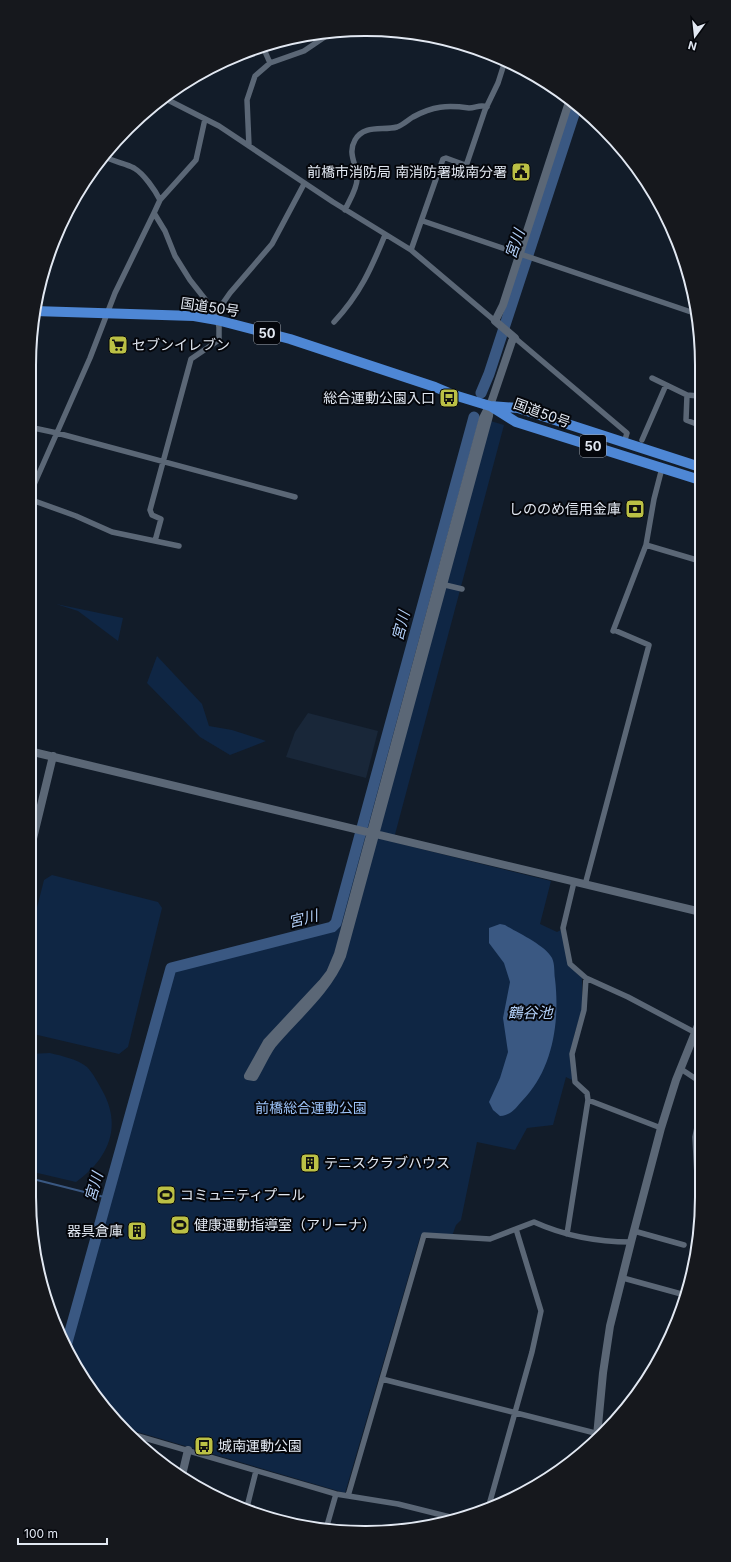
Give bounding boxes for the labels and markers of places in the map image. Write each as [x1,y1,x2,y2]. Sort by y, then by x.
public building icon: 前橋市消防局 南消防署城南分署 [510,161,532,183]
place label: 前橋市消防局 南消防署城南分署 [307,163,507,180]
supermarket icon: セブンイレブン [107,334,129,356]
place label: セブンイレブン [132,336,230,353]
bus stop icon: 総合運動公園入口 [438,387,460,409]
place label: 総合運動公園入口 [323,389,435,406]
bank icon: しののめ信用金庫 [624,498,646,520]
place label: しののめ信用金庫 [509,500,621,517]
building icon: テニスクラブハウス [299,1152,321,1174]
place label: テニスクラブハウス [324,1154,450,1171]
sports icon: コミュニティプール [155,1184,177,1206]
place label: コミュニティプール [180,1186,305,1203]
sports icon: 健康運動指導室（アリーナ） [169,1214,191,1236]
place label: 健康運動指導室（アリーナ） [194,1216,376,1233]
building icon: 器具倉庫 [126,1220,148,1242]
place label: 器具倉庫 [67,1222,123,1239]
bus stop icon: 城南運動公園 [193,1435,215,1457]
place label: 城南運動公園 [218,1437,302,1454]

